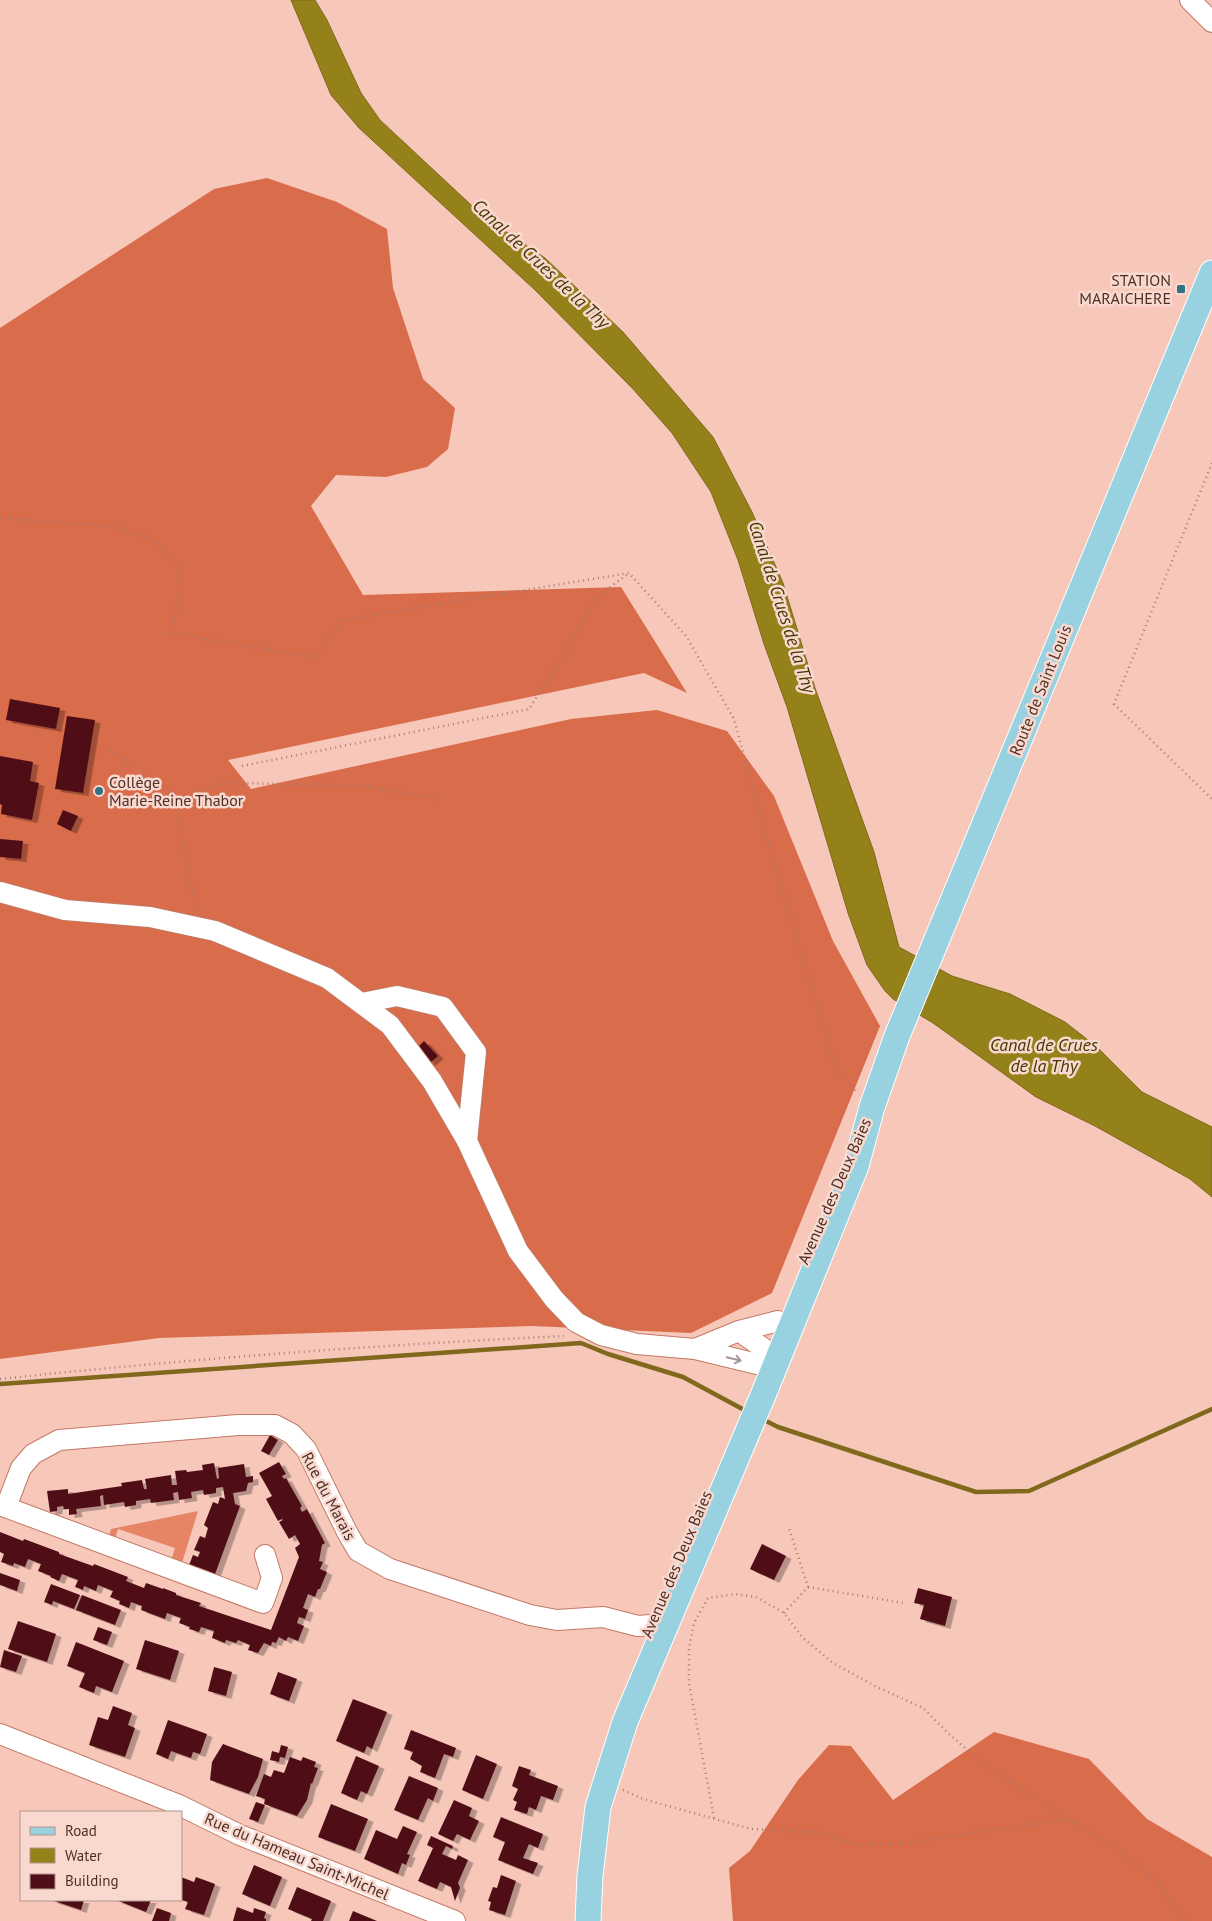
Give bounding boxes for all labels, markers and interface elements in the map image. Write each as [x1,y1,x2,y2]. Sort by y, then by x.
water label: Canal de Crues de la Thy [468,194,616,334]
place label: STATION MARAICHERE [1079,270,1171,308]
marker: STATION MARAICHERE [1175,283,1187,295]
water label: Canal de Crues de la Thy [744,518,822,697]
street label: Route de Saint Louis [1005,621,1075,758]
place label: Collège Marie-Reine Thabor [109,772,244,810]
marker: Collège Marie-Reine Thabor [93,785,105,797]
water label: Canal de Crues de la Thy [990,1033,1099,1077]
street label: Avenue des Deux Baies [793,1115,875,1267]
one-way arrow [726,1355,742,1364]
street label: Rue du Marais [297,1449,361,1544]
street label: Avenue des Deux Baies [636,1487,716,1640]
street label: Rue du Hameau Saint-Michel [202,1808,393,1904]
legend [20,1811,182,1901]
text: Road [65,1821,97,1840]
text: Water [65,1846,102,1865]
text: Building [65,1871,119,1890]

